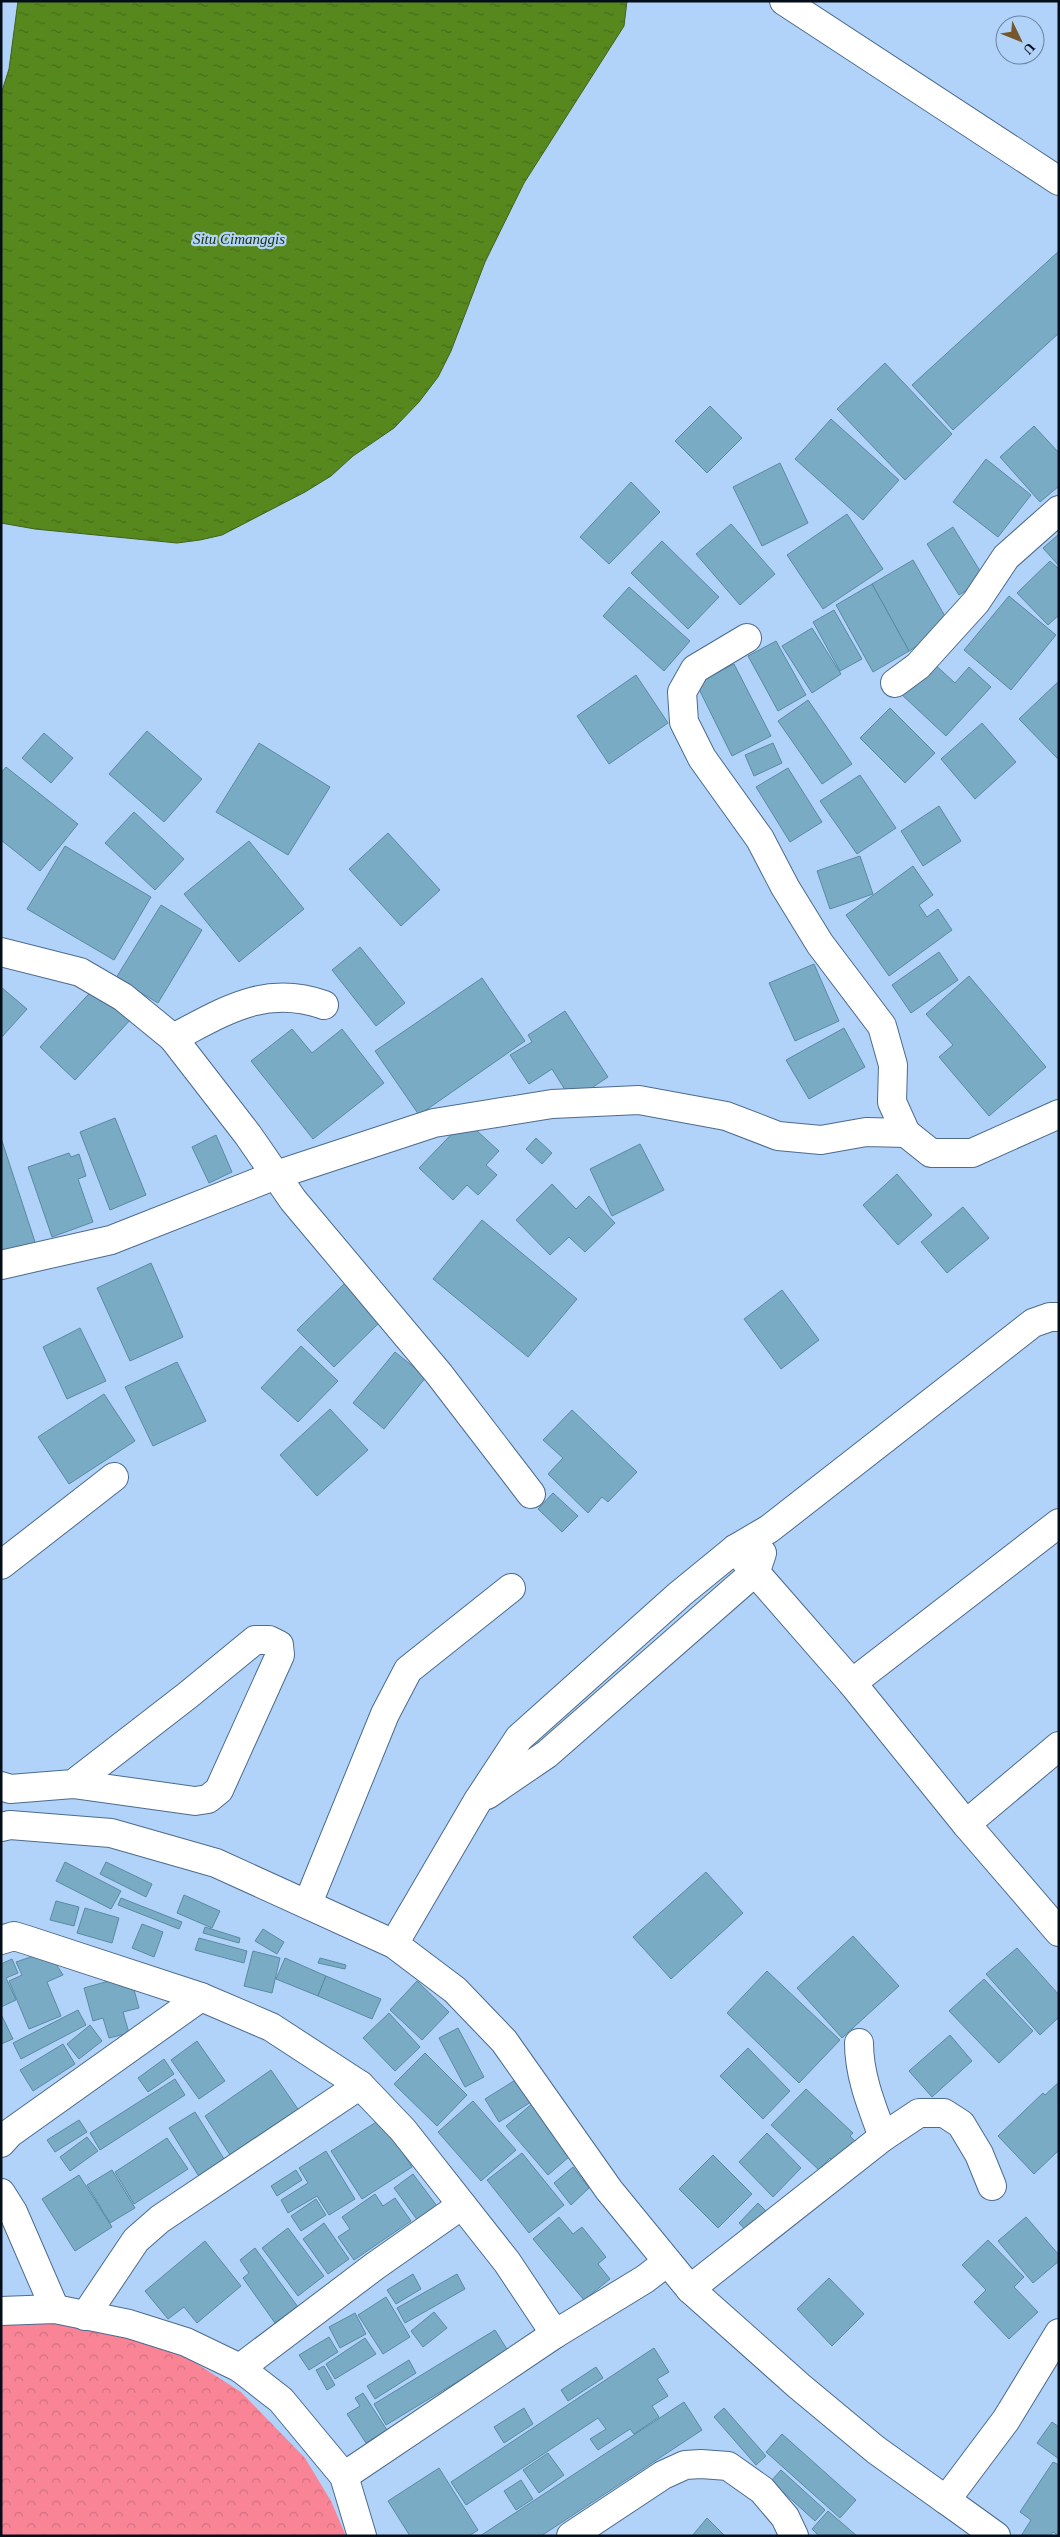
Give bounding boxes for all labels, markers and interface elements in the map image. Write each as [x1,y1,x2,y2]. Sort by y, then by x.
north arrow [995,15,1045,65]
text: U [1020,40,1038,57]
water label: Situ Cimanggis [193,231,285,247]

